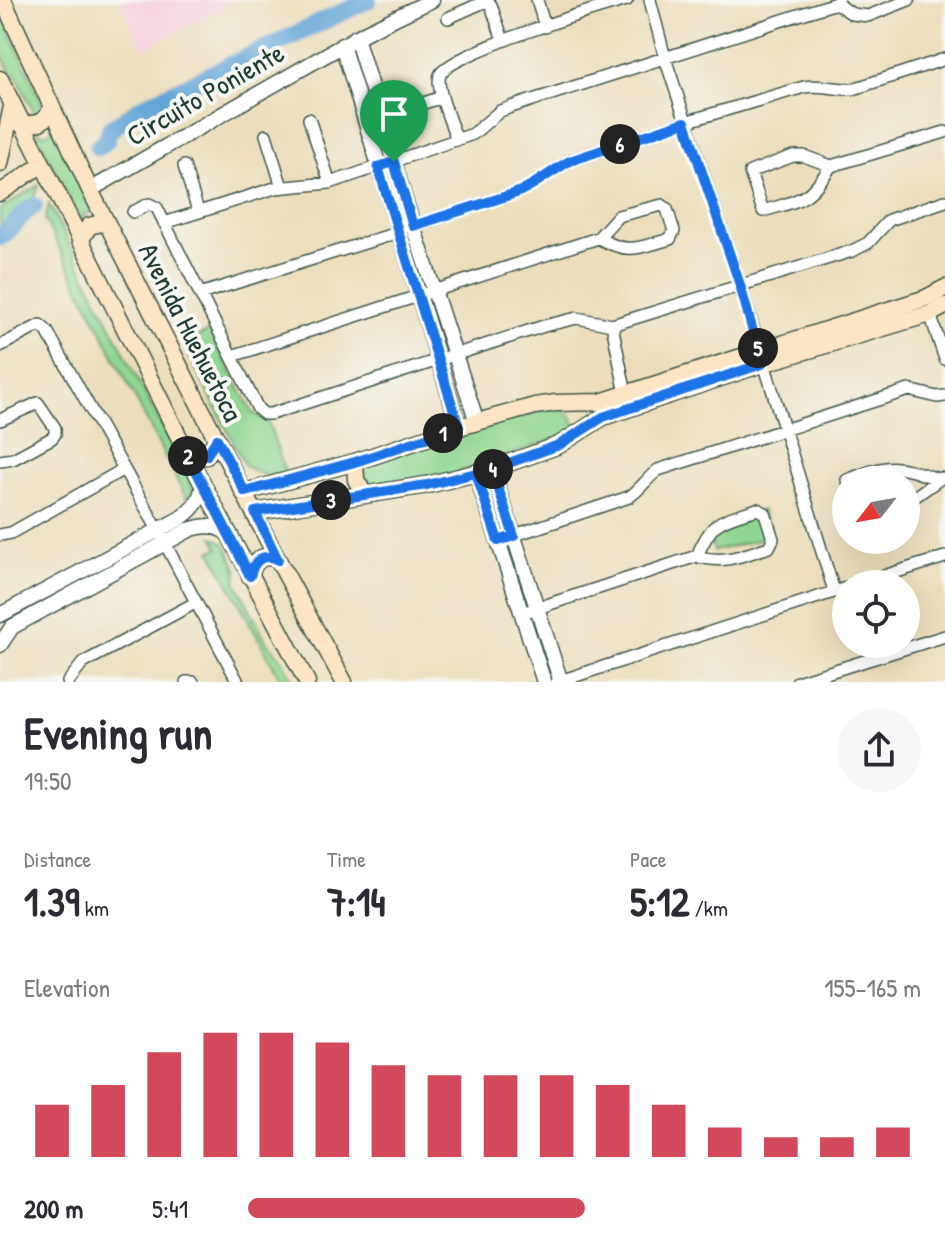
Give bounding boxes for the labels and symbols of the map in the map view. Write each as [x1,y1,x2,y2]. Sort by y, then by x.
street label: Circuito Poniente [119,33,291,155]
pin [360,80,428,162]
pin: 6 [600,124,640,164]
street label: Avenida Huehuetoca [130,236,252,428]
pin: 5 [738,328,778,368]
pin: 1 [423,413,463,453]
pin: 2 [168,436,208,476]
pin: 4 [473,449,513,489]
north arrow [832,466,920,554]
pin: 3 [311,480,351,520]

